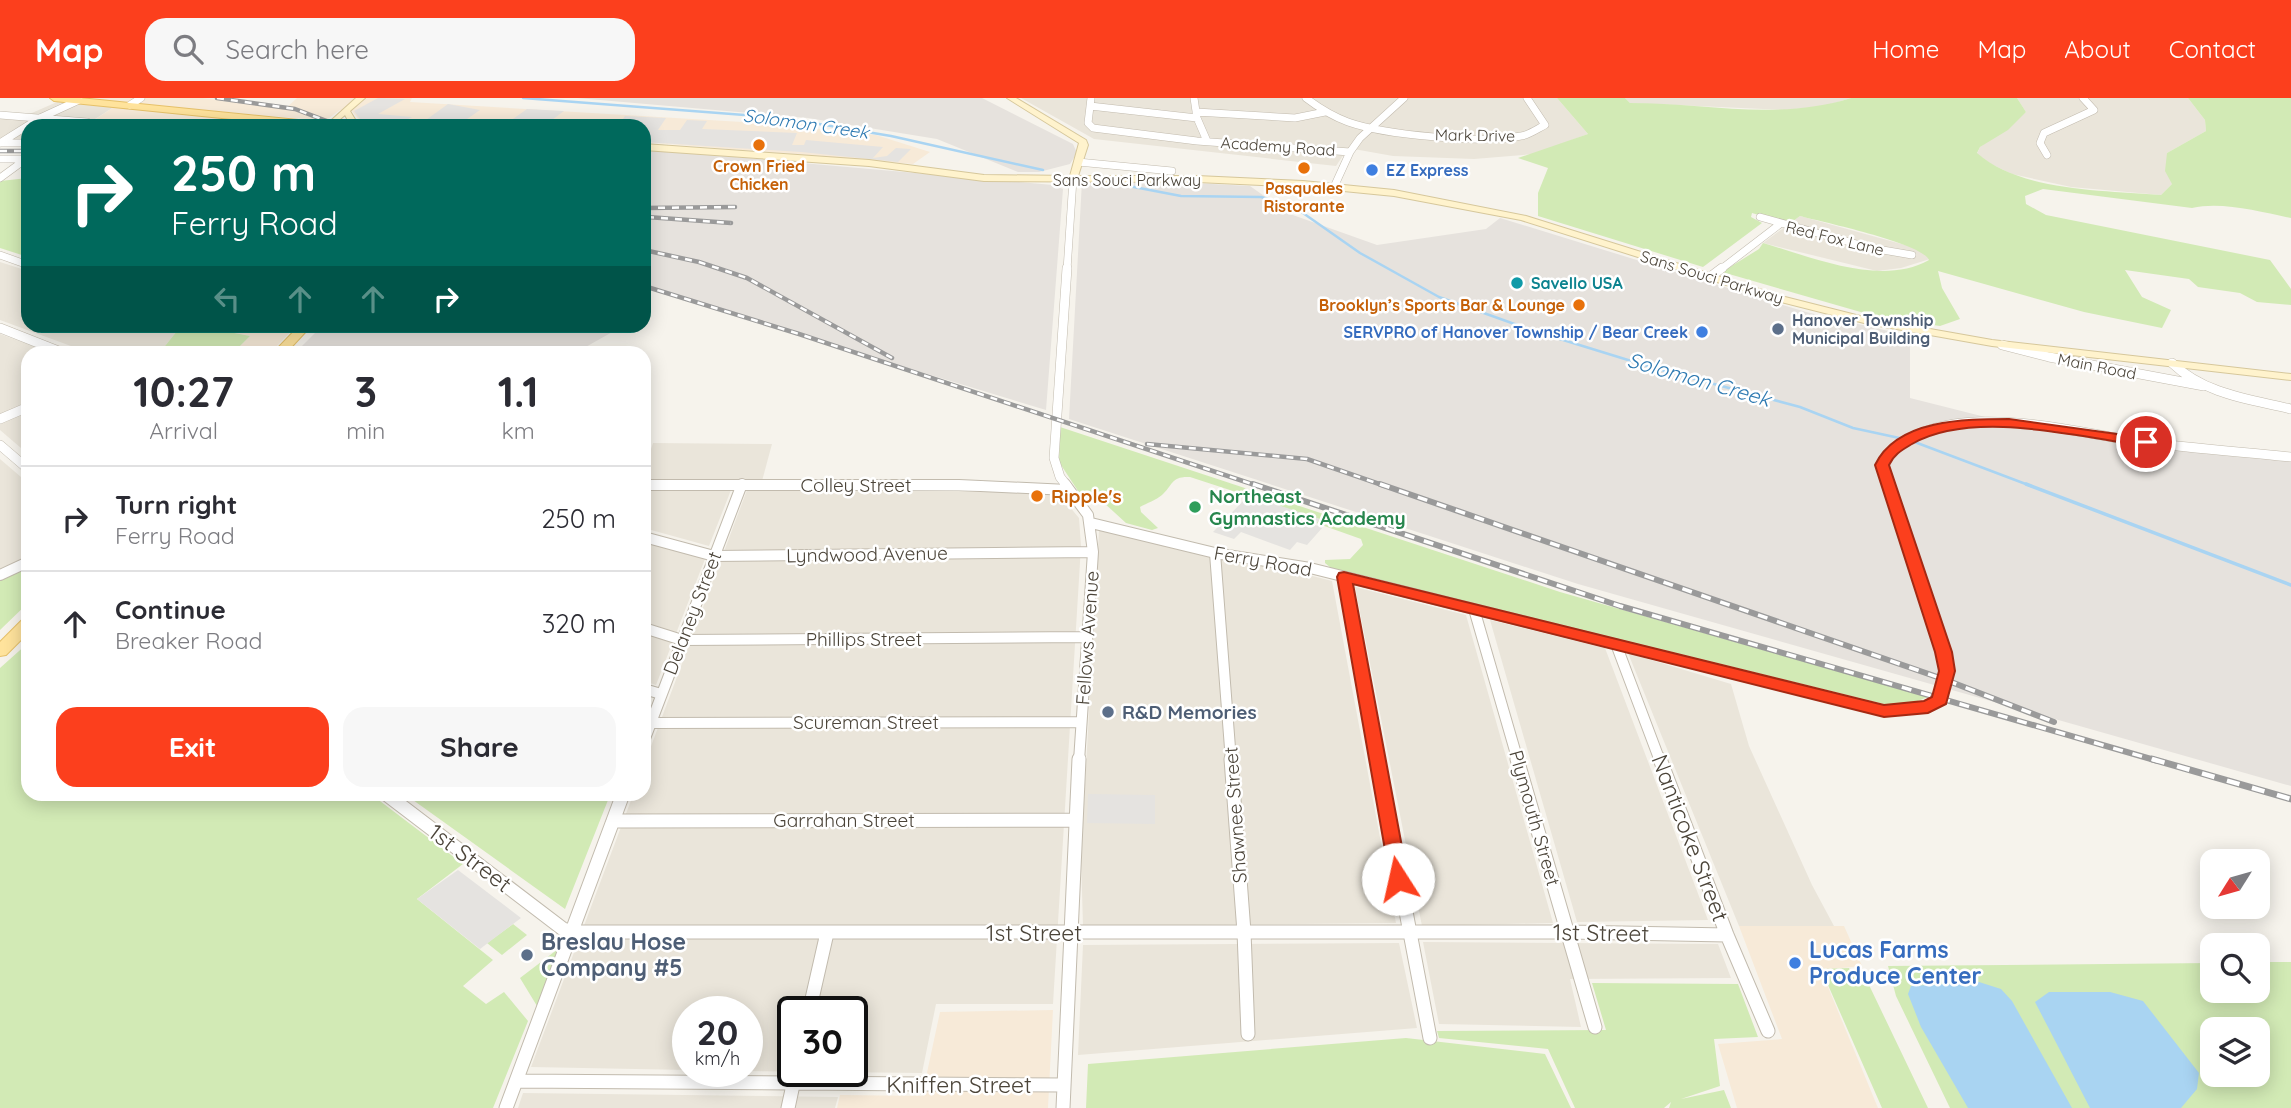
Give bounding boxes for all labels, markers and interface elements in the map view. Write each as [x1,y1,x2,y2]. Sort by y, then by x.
search box [145,18,635,81]
text: Map [35,29,103,70]
icon: search [169,30,207,68]
text: Search here [225,33,369,66]
text: Home [1872,34,1939,64]
text: Map [1977,34,2026,64]
text: About [2064,34,2131,64]
text: Contact [2169,34,2256,64]
water label: Solomon Creek [742,103,872,144]
street label: Mark Drive [1435,124,1515,146]
street label: Academy Road [1220,132,1336,160]
marker: Crown Fried Chicken [751,137,767,153]
text: 250 m [171,142,316,203]
icon: right [56,147,147,238]
place label: Crown Fried Chicken [713,156,805,194]
marker: Pasquales Ristorante [1296,160,1312,176]
place label: EZ Express [1386,160,1469,180]
marker: EZ Express [1364,162,1380,178]
street label: Sans Souci Parkway [1053,170,1201,190]
place label: Pasquales Ristorante [1263,178,1345,216]
text: Ferry Road [171,203,338,243]
street label: Red Fox Lane [1784,216,1886,260]
street label: Sans Souci Parkway [1638,246,1786,308]
place label: Savello USA [1531,273,1623,293]
marker: Savello USA [1509,275,1525,291]
icon: left [208,280,246,318]
icon: ahead [281,280,319,318]
icon: ahead [354,280,392,318]
icon: right [427,280,465,318]
place label: Brooklyn’s Sports Bar & Lounge [1319,295,1565,315]
marker: Brooklyn’s Sports Bar & Lounge [1571,297,1587,313]
place label: Hanover Township Municipal Building [1792,310,1934,348]
marker: Hanover Township Municipal Building [1770,321,1786,337]
place label: SERVPRO of Hanover Township / Bear Creek [1343,322,1688,342]
marker: SERVPRO of Hanover Township / Bear Creek [1694,324,1710,340]
water label: Solomon Creek [1625,346,1776,412]
street label: Main Road [2056,349,2138,383]
text: 10:27 [133,365,234,418]
text: 3 [354,365,377,418]
text: 1.1 [498,365,539,418]
pin [2116,412,2176,472]
text: Arrival [149,416,218,445]
text: min [346,416,385,445]
text: km [502,416,535,445]
icon: arrive [2127,423,2165,461]
street label: Colley Street [801,473,911,497]
place label: Ripple's [1051,484,1122,508]
place label: Northeast Gymnastics Academy [1209,484,1406,530]
text: Turn right [115,488,237,521]
marker: Ripple's [1029,488,1045,504]
marker: Northeast Gymnastics Academy [1187,499,1203,515]
icon: right [56,500,94,538]
text: 250 m [541,502,616,535]
text: Ferry Road [115,521,235,550]
street label: Lyndwood Avenue [786,541,948,567]
street label: Ferry Road [1212,541,1314,581]
street label: Delaney Street [658,548,726,678]
street label: Fellows Avenue [1070,570,1104,706]
text: Continue [115,593,226,626]
icon: ahead [56,605,94,643]
text: 320 m [542,607,616,640]
text: Breaker Road [115,626,262,655]
street label: Phillips Street [806,627,922,651]
place label: R&D Memories [1122,700,1257,724]
marker: R&D Memories [1100,704,1116,720]
button: Exit [56,707,329,787]
button: Share [343,707,616,787]
street label: Scureman Street [793,710,939,734]
street label: Shawnee Street [1218,746,1252,884]
street label: Plymouth Street [1504,747,1566,889]
street label: Nanticoke Street [1645,750,1736,926]
street label: Garrahan Street [773,808,915,832]
street label: 1st Street [423,817,518,898]
position arrow [1361,842,1435,916]
north arrow [2200,849,2270,919]
map controls [2200,849,2270,1087]
street label: 1st Street [1553,917,1650,948]
street label: 1st Street [986,918,1082,947]
place label: Breslau Hose Company #5 [541,927,686,982]
button: search [2200,933,2270,1003]
place label: Lucas Farms Produce Center [1809,935,1982,990]
marker: Breslau Hose Company #5 [519,947,535,963]
marker: Lucas Farms Produce Center [1787,955,1803,971]
speed limit sign: 30 [777,996,868,1087]
text: 20 [697,1010,738,1054]
button: layers [2200,1017,2270,1087]
text: km/h [695,1047,740,1070]
street label: Kniffen Street [886,1070,1032,1099]

